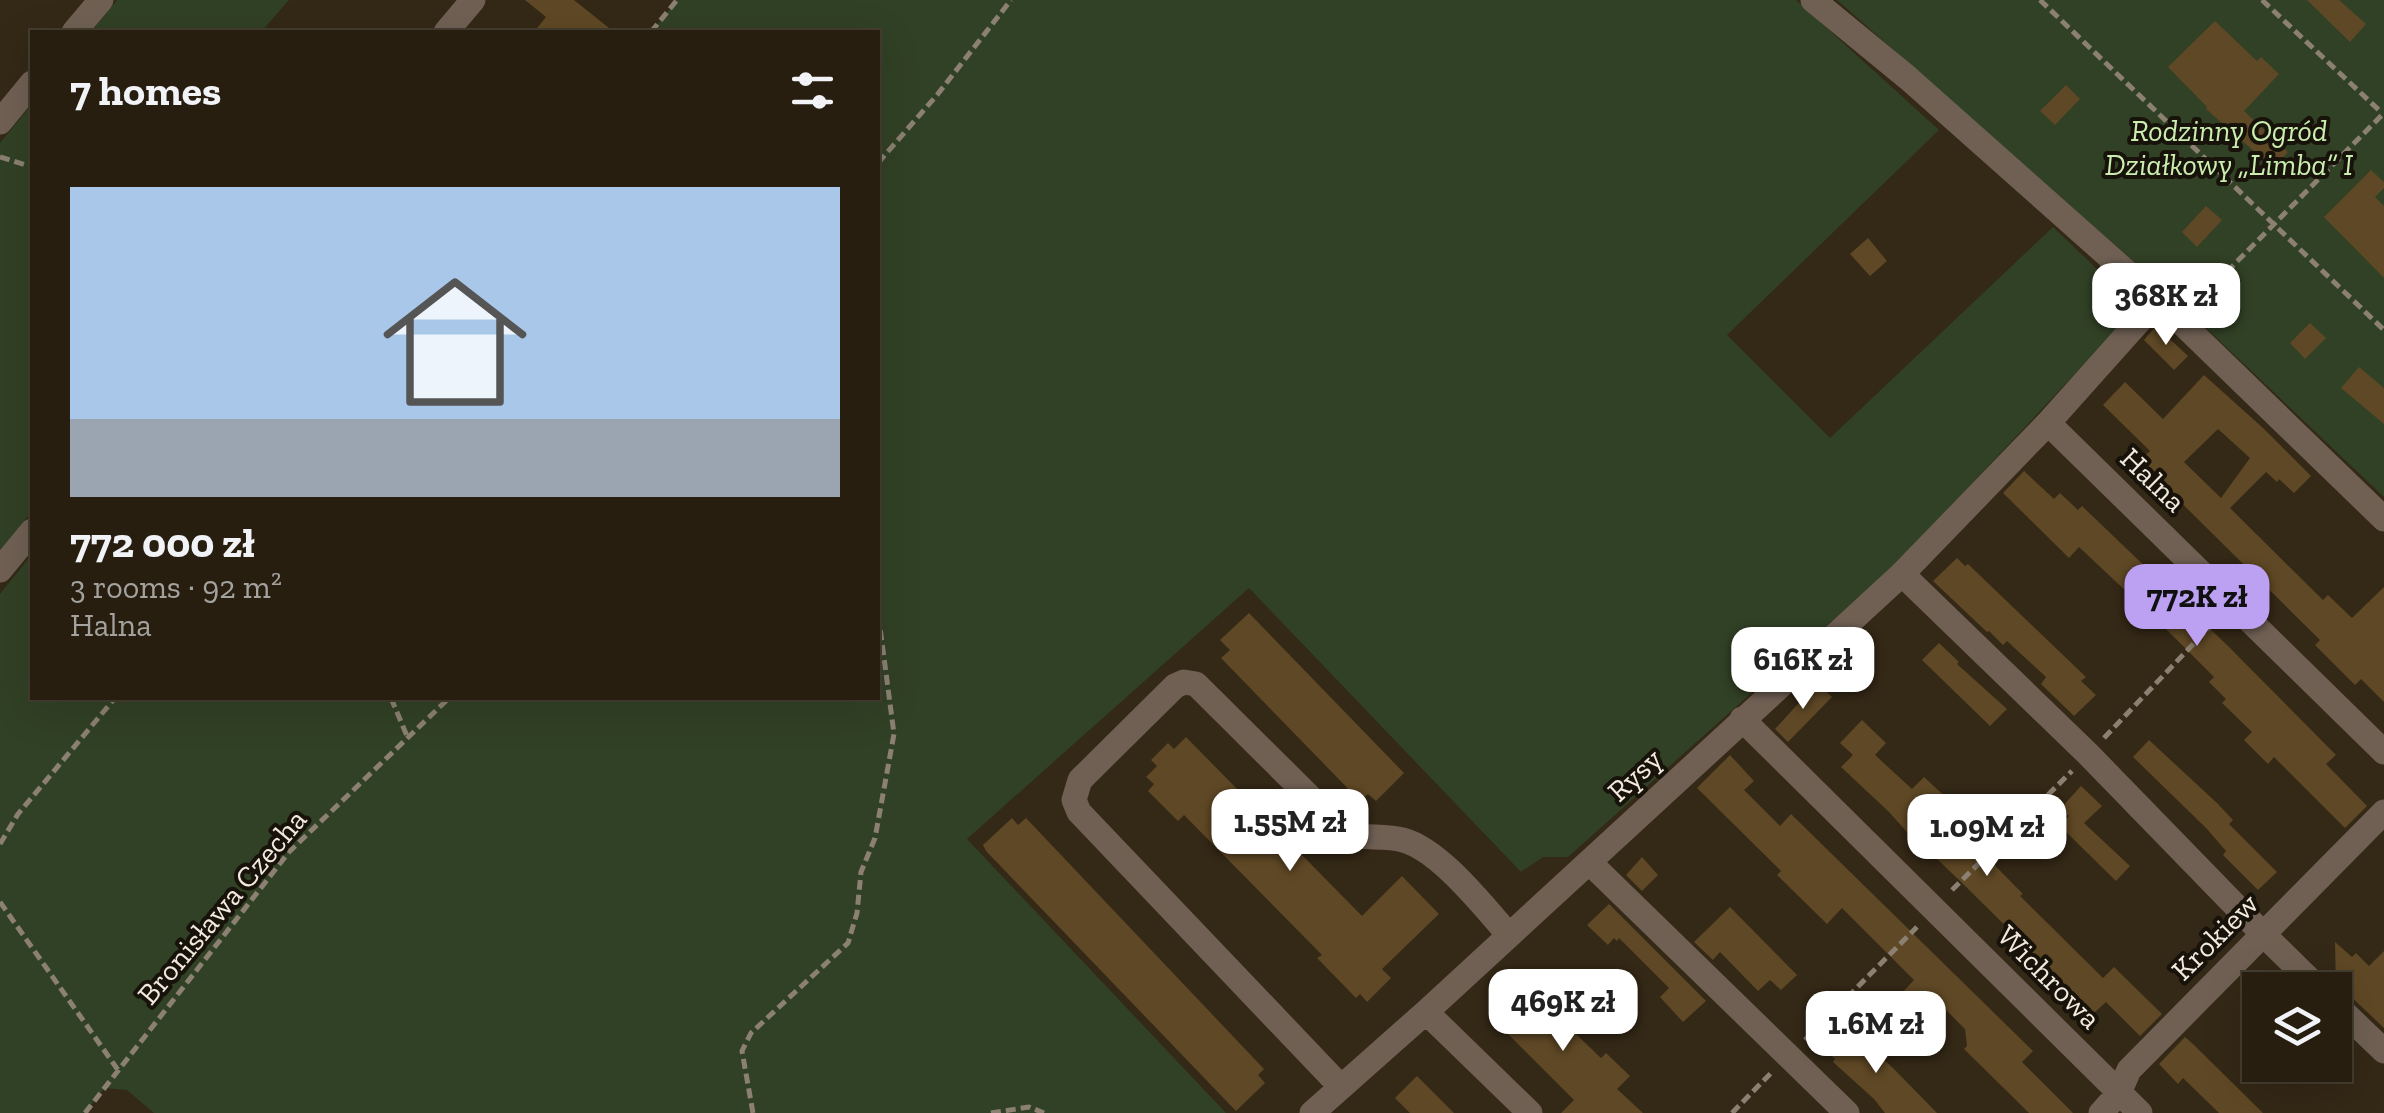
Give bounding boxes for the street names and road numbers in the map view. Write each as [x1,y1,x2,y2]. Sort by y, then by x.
street label: Halna [2113,440,2193,520]
street label: Rysy [1600,740,1670,809]
street label: Bronisława Czecha [130,802,314,1012]
street label: Krokiew [2164,886,2266,988]
street label: Wichrowa [1990,918,2108,1036]

